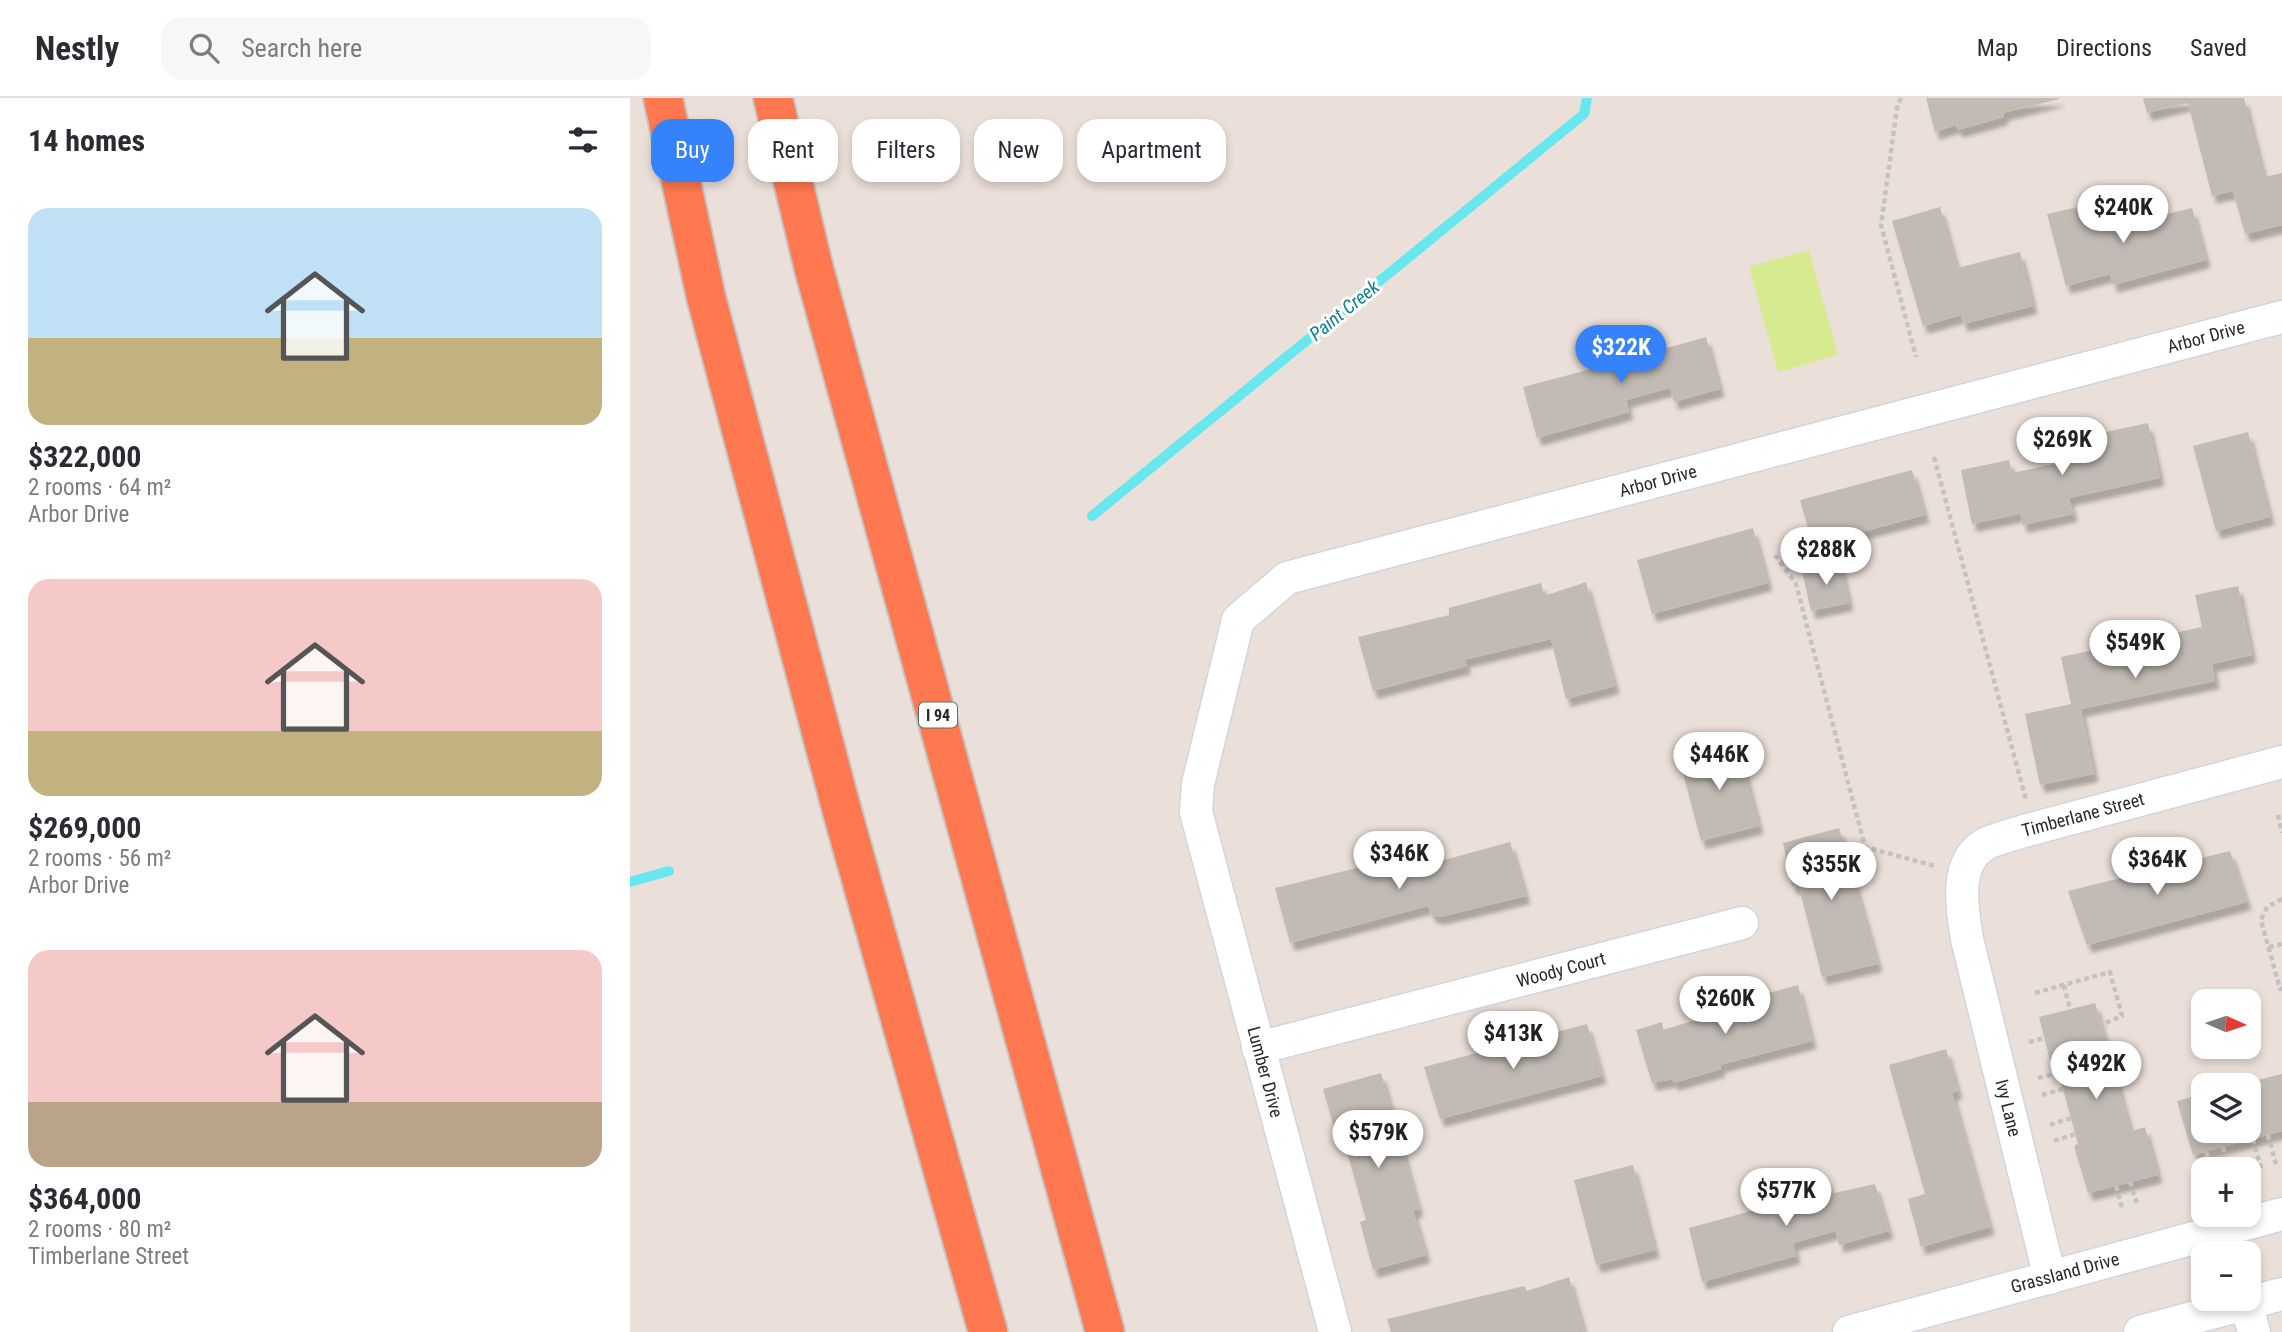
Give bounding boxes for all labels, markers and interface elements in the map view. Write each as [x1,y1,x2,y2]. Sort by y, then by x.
search box [161,17,651,80]
text: Nestly [35,29,119,68]
icon: search [185,29,223,67]
text: Search here [241,33,362,63]
text: Map [1977,34,2018,62]
text: Directions [2056,34,2152,62]
text: Saved [2190,34,2247,62]
chip: Buy [651,119,734,182]
chip: Rent [748,119,838,182]
chip: Filters [852,119,960,182]
chip: New [974,119,1063,182]
chip: Apartment [1077,119,1226,182]
icon: filters [564,121,602,159]
text: 14 homes [28,123,145,158]
pin: $240K [2074,186,2172,245]
text: $240K [2093,194,2153,221]
icon: home [252,253,378,379]
water label: Paint Creek [1305,275,1384,346]
street label: Arbor Drive [2165,316,2247,357]
pin: $322K [1572,326,1670,385]
text: $322K [1591,334,1651,361]
pin: $269K [2013,418,2111,477]
text: $269K [2032,426,2092,453]
text: $322,000 [28,439,141,474]
street label: Arbor Drive [1617,460,1699,501]
text: 2 rooms · 64 m² [28,474,171,501]
text: Arbor Drive [28,501,129,528]
pin: $288K [1777,528,1875,587]
text: $288K [1796,536,1856,563]
pin: $549K [2086,620,2184,680]
icon: home [252,624,378,750]
text: $549K [2105,629,2165,656]
road number: I 94 [919,702,957,728]
pin: $446K [1670,732,1768,792]
text: $446K [1689,741,1749,768]
street label: Timberlane Street [2019,788,2146,841]
text: $269,000 [28,810,141,845]
pin: $346K [1350,832,1448,891]
pin: $364K [2108,838,2206,897]
text: $346K [1369,840,1429,867]
pin: $355K [1782,842,1880,902]
text: 2 rooms · 56 m² [28,845,171,872]
text: $364K [2127,846,2187,873]
text: $355K [1801,851,1861,878]
text: Arbor Drive [28,872,129,899]
street label: Woody Court [1514,948,1608,991]
pin: $260K [1676,976,1774,1036]
text: $260K [1695,985,1755,1012]
north arrow [2191,989,2261,1059]
map controls [2191,989,2261,1311]
icon: home [252,995,378,1121]
pin: $413K [1464,1012,1562,1071]
text: $413K [1483,1020,1543,1047]
street label: Lumber Drive [1243,1024,1288,1120]
pin: $492K [2047,1042,2145,1101]
text: $492K [2066,1050,2126,1077]
button: layers [2191,1073,2261,1143]
street label: Ivy Lane [1991,1077,2026,1139]
pin: $579K [1329,1110,1427,1170]
text: $579K [1348,1119,1408,1146]
button: + [2191,1157,2261,1227]
pin: $577K [1737,1168,1835,1228]
text: $577K [1756,1177,1816,1204]
text: $364,000 [28,1181,141,1216]
text: 2 rooms · 80 m² [28,1216,171,1243]
button: − [2191,1241,2261,1311]
text: Timberlane Street [28,1243,189,1270]
street label: Grassland Drive [2008,1248,2121,1297]

